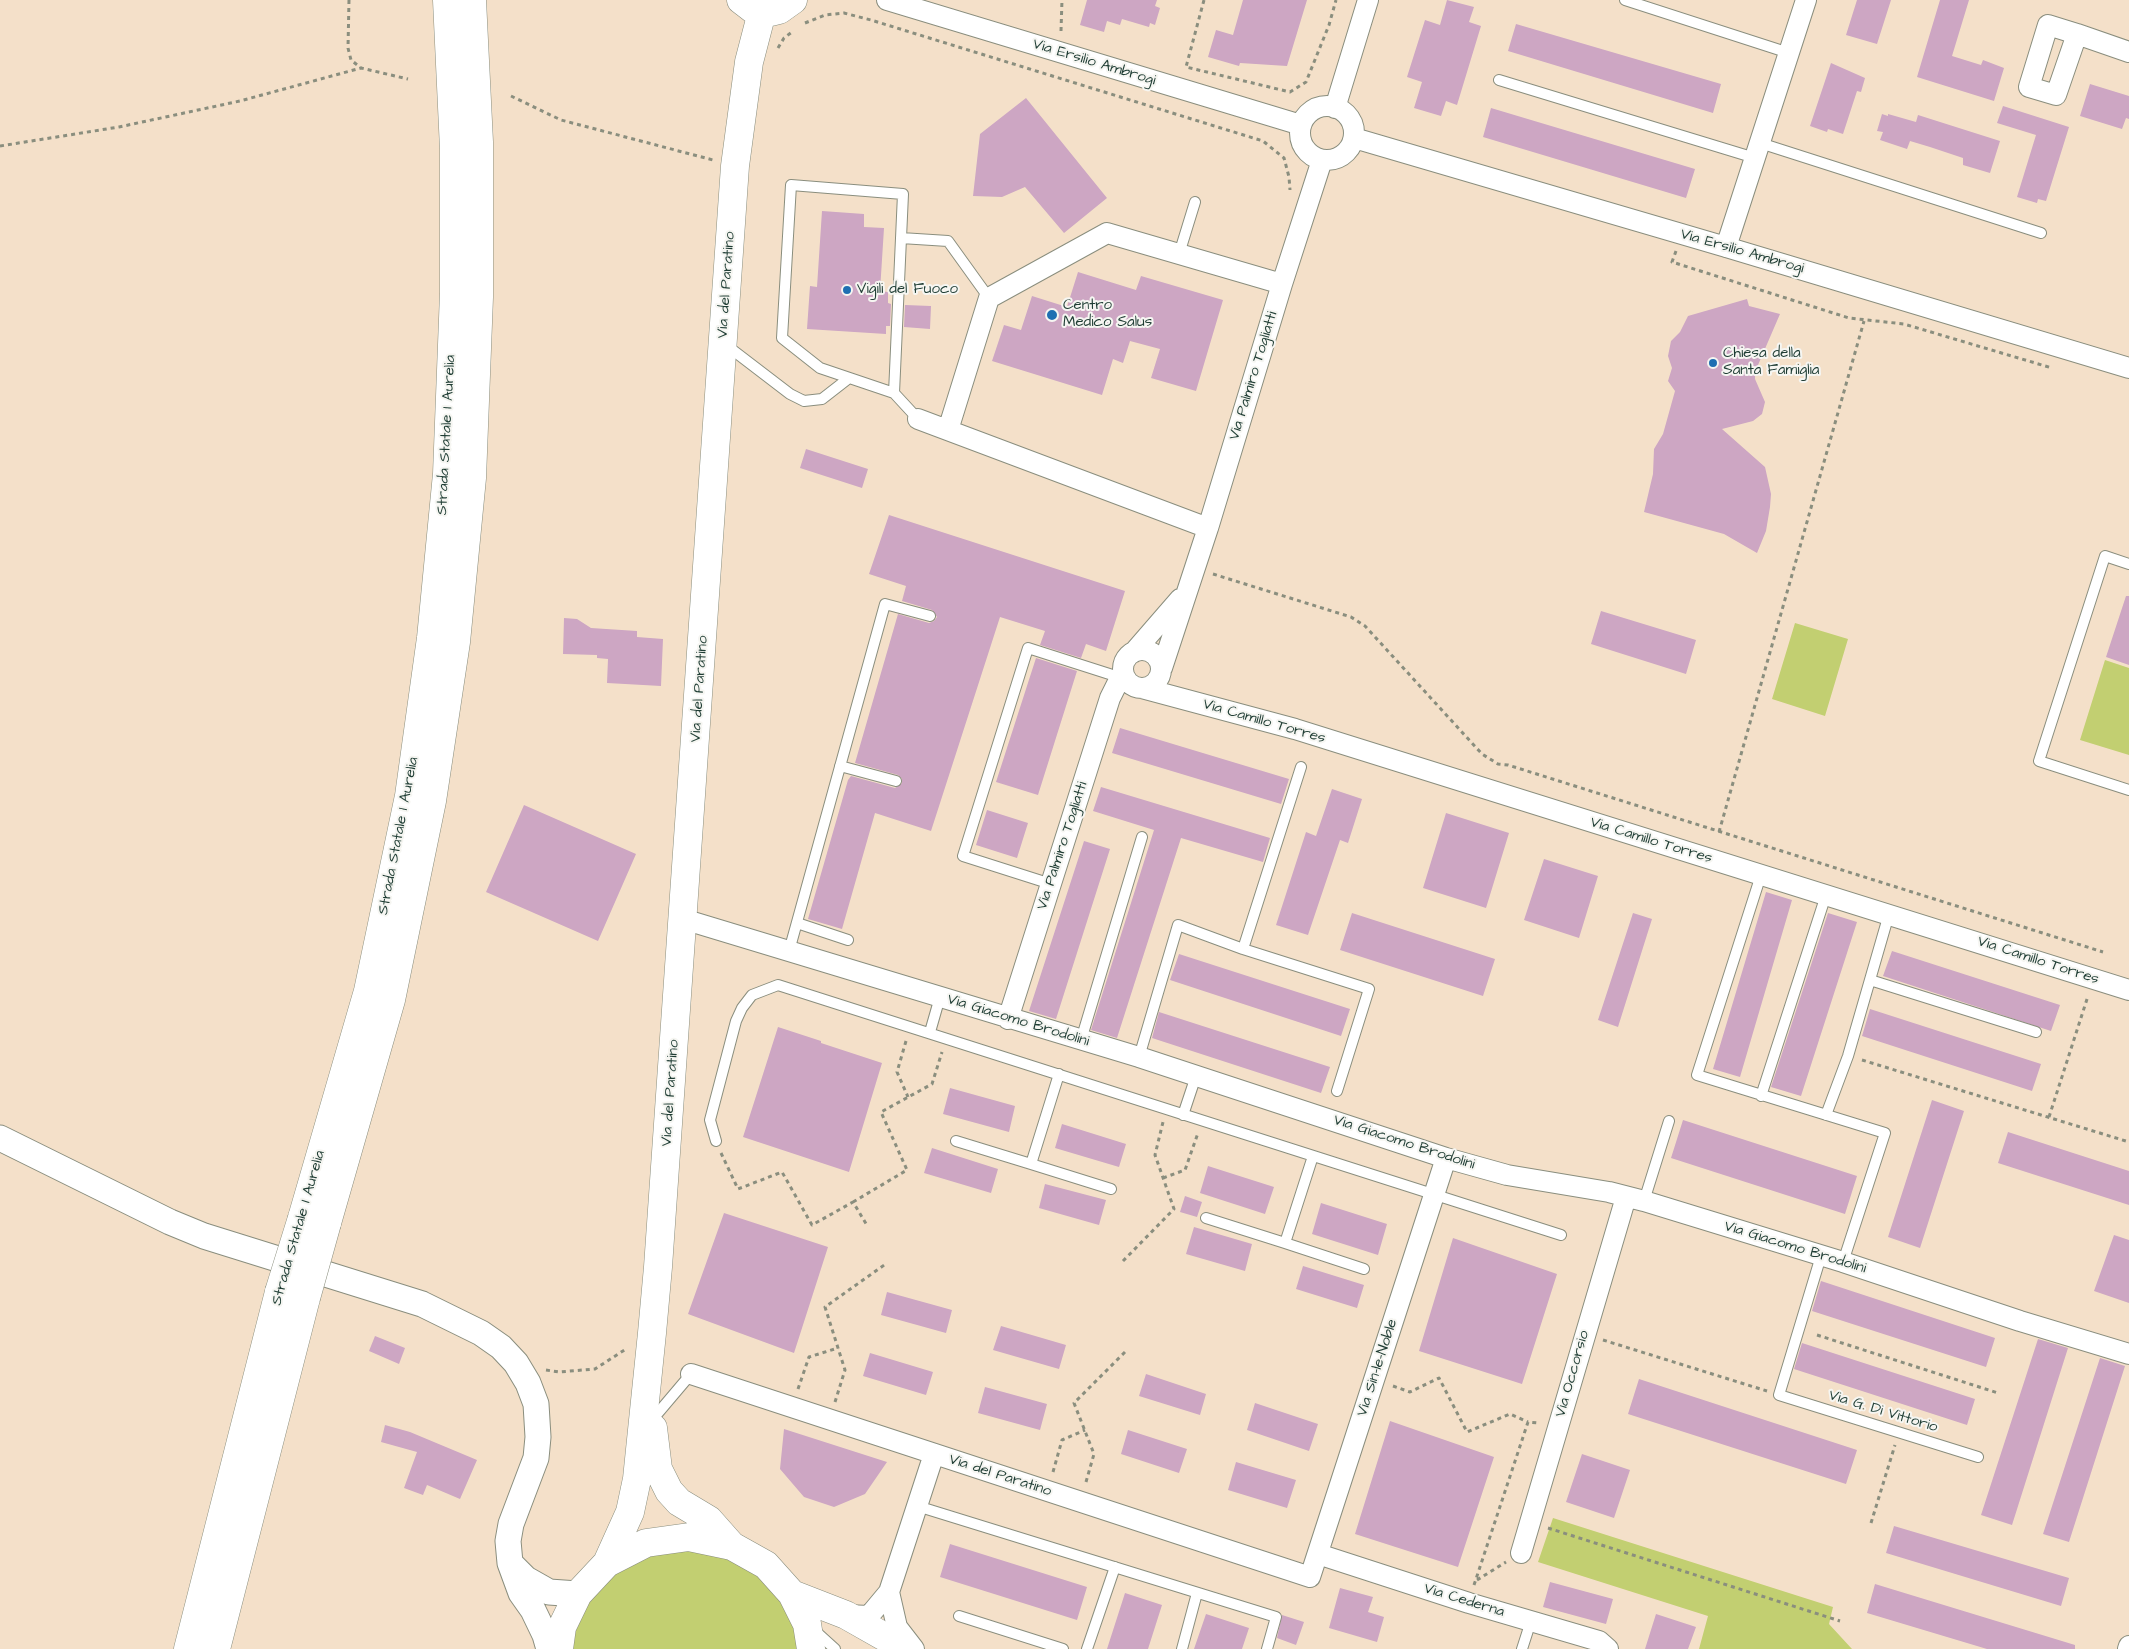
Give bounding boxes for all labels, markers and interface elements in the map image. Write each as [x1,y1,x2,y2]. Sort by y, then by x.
street label: Via Ersilio Ambrogi [1030,36,1158,90]
street label: Via Ersilio Ambrogi [1678,226,1806,278]
street label: Via del Paratino [714,231,740,339]
place label: Vigili del Fuoco [857,281,958,299]
marker: Vigili del Fuoco [841,284,853,296]
place label: Centro Medico Salus [1063,297,1152,332]
marker: Centro Medico Salus [1045,308,1059,322]
street label: Via Palmiro Togliatti [1226,309,1282,443]
place label: Chiesa della Santa Famiglia [1723,345,1819,380]
street label: Strada Statale 1 Aurelia [434,355,460,515]
marker: Chiesa della Santa Famiglia [1707,357,1719,369]
street label: Via del Paratino [687,635,713,743]
street label: Via Camillo Torres [1201,696,1327,748]
street label: Strada Statale 1 Aurelia [375,756,423,916]
street label: Via Palmiro Togliatti [1034,780,1092,912]
street label: Via Camillo Torres [1588,814,1714,868]
street label: Via Camillo Torres [1975,933,2101,989]
street label: Via Giacomo Brodolini [945,991,1091,1051]
street label: Via del Paratino [658,1039,684,1147]
street label: Via Giacomo Brodolini [1331,1112,1477,1174]
street label: Strada Statale 1 Aurelia [268,1148,330,1308]
street label: Via Giacomo Brodolini [1722,1218,1868,1278]
street label: Via Sin-le-Noble [1354,1317,1402,1419]
street label: Via Occorsio [1552,1329,1594,1419]
street label: Via G. Di Vittorio [1826,1387,1940,1437]
street label: Via del Paratino [946,1451,1054,1501]
street label: Via Cederna [1422,1580,1506,1622]

